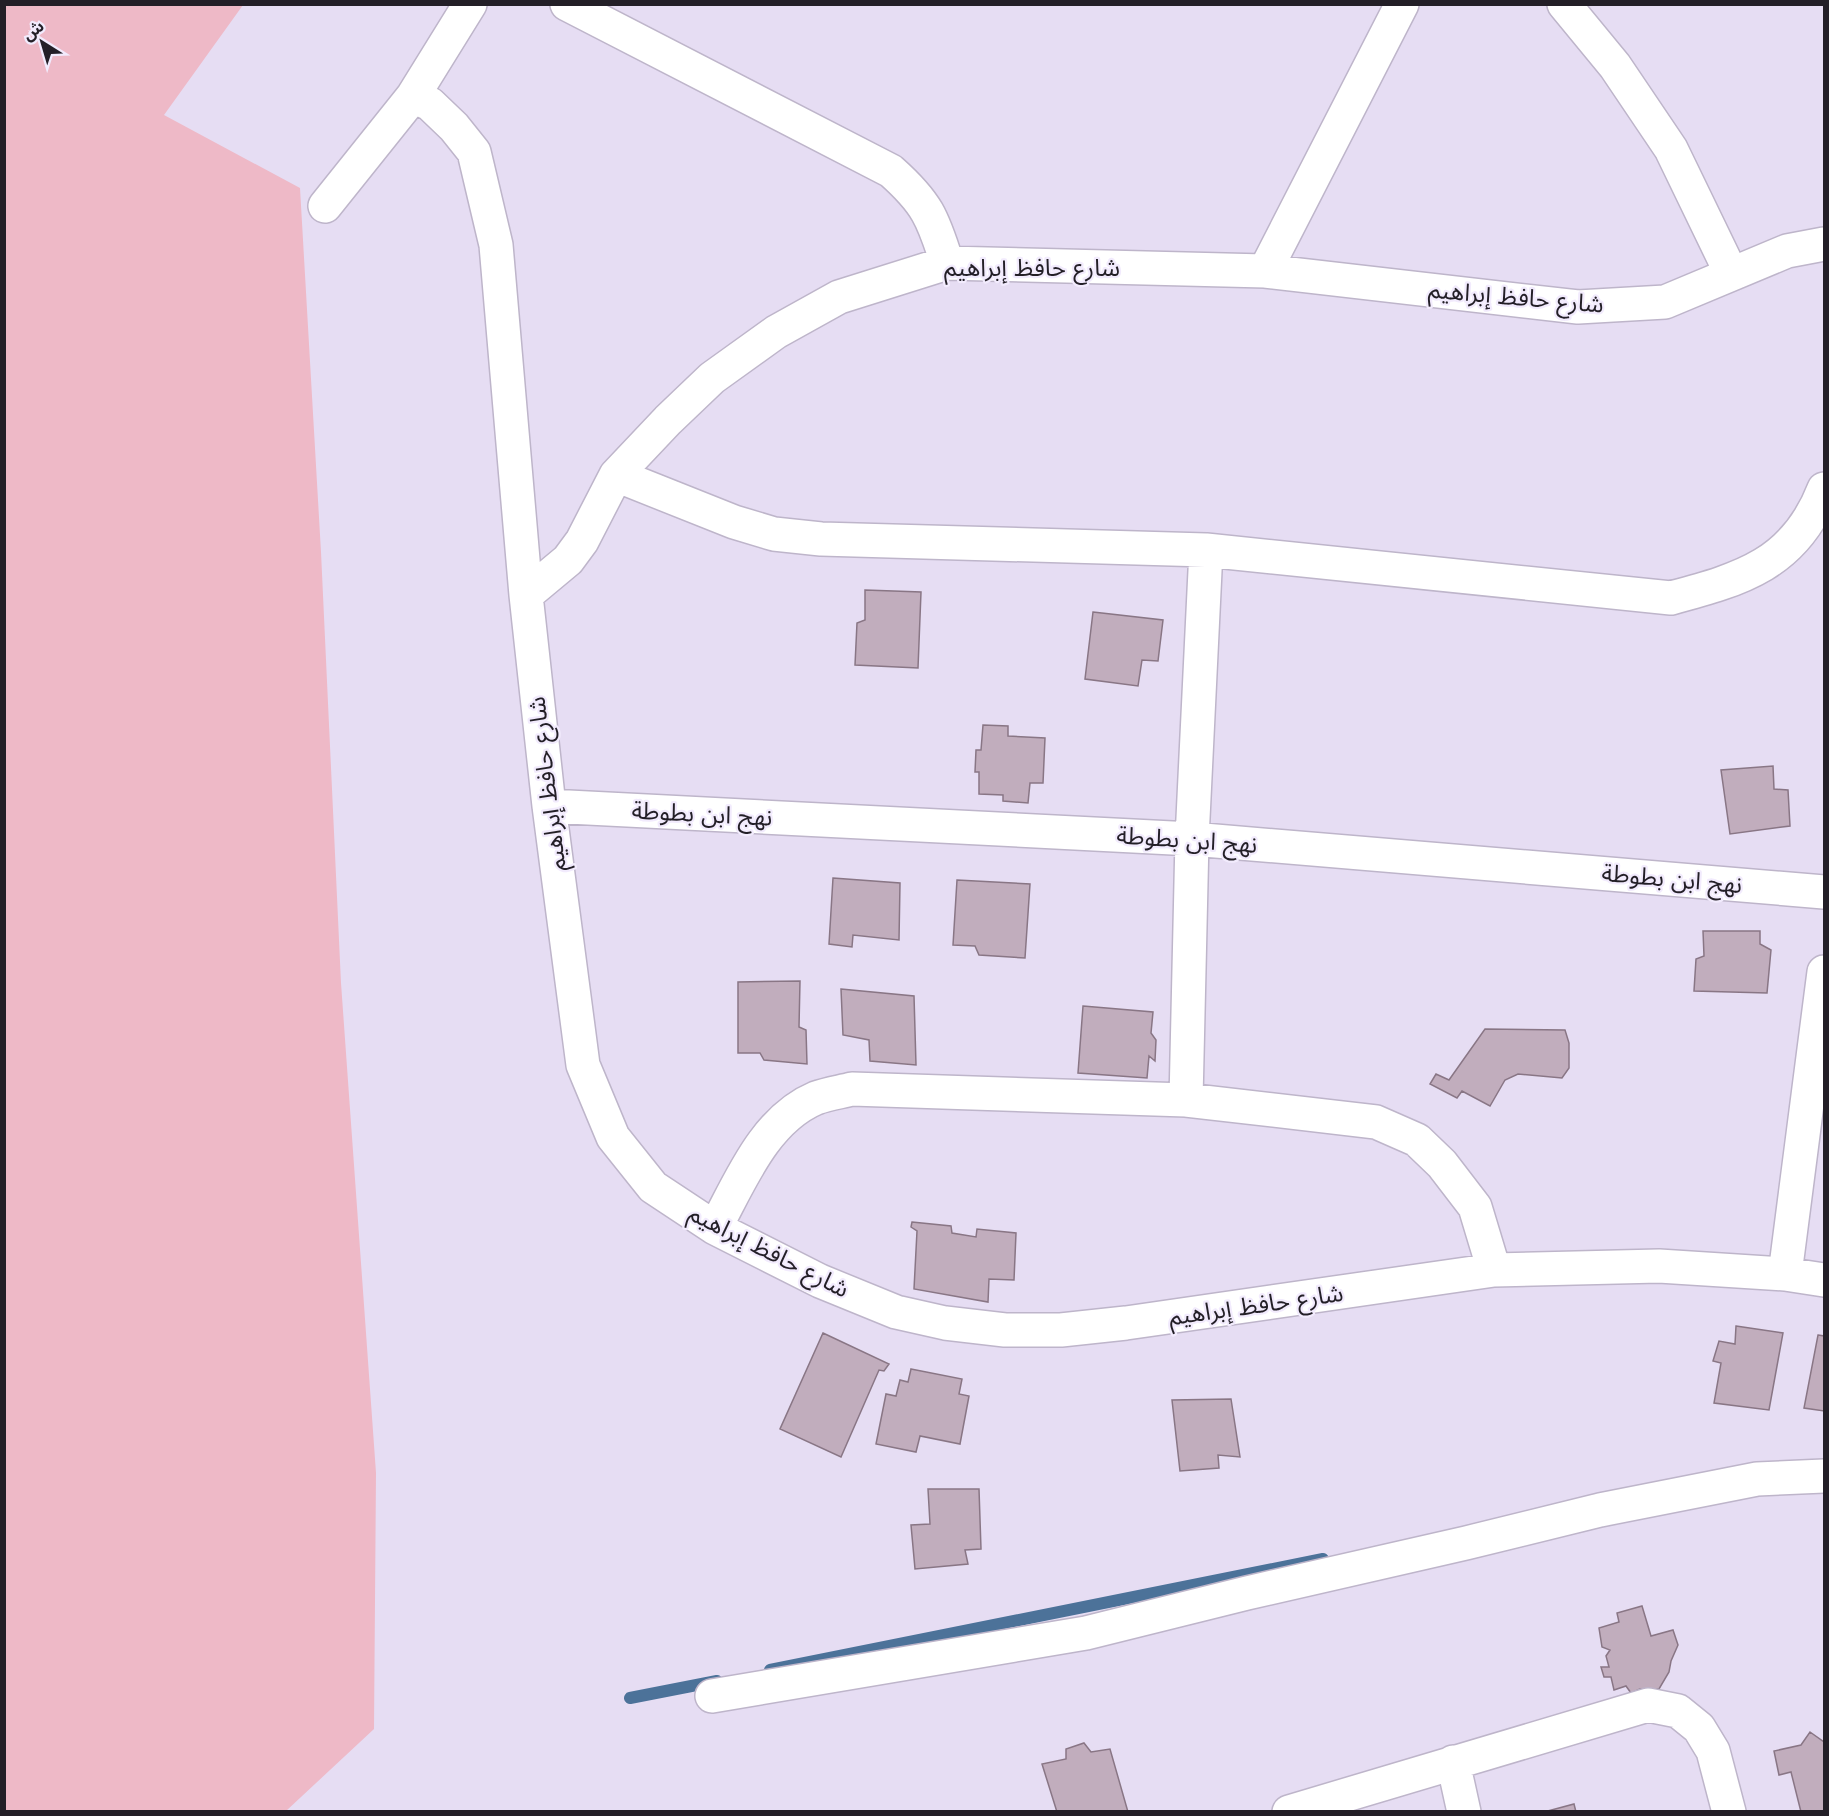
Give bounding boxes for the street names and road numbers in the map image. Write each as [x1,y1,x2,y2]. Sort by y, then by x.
street label: شارع حافظ إبراهيم [944,250,1120,285]
street label: شارع حافظ إبراهيم [1427,271,1605,322]
street label: شارع حافظ إبراهيم [518,695,575,873]
street label: نهج ابن بطوطة [631,792,773,835]
street label: نهج ابن بطوطة [1115,817,1259,862]
street label: نهج ابن بطوطة [1600,855,1744,902]
street label: شارع حافظ إبراهيم [683,1195,856,1306]
street label: شارع حافظ إبراهيم [1166,1275,1345,1334]

